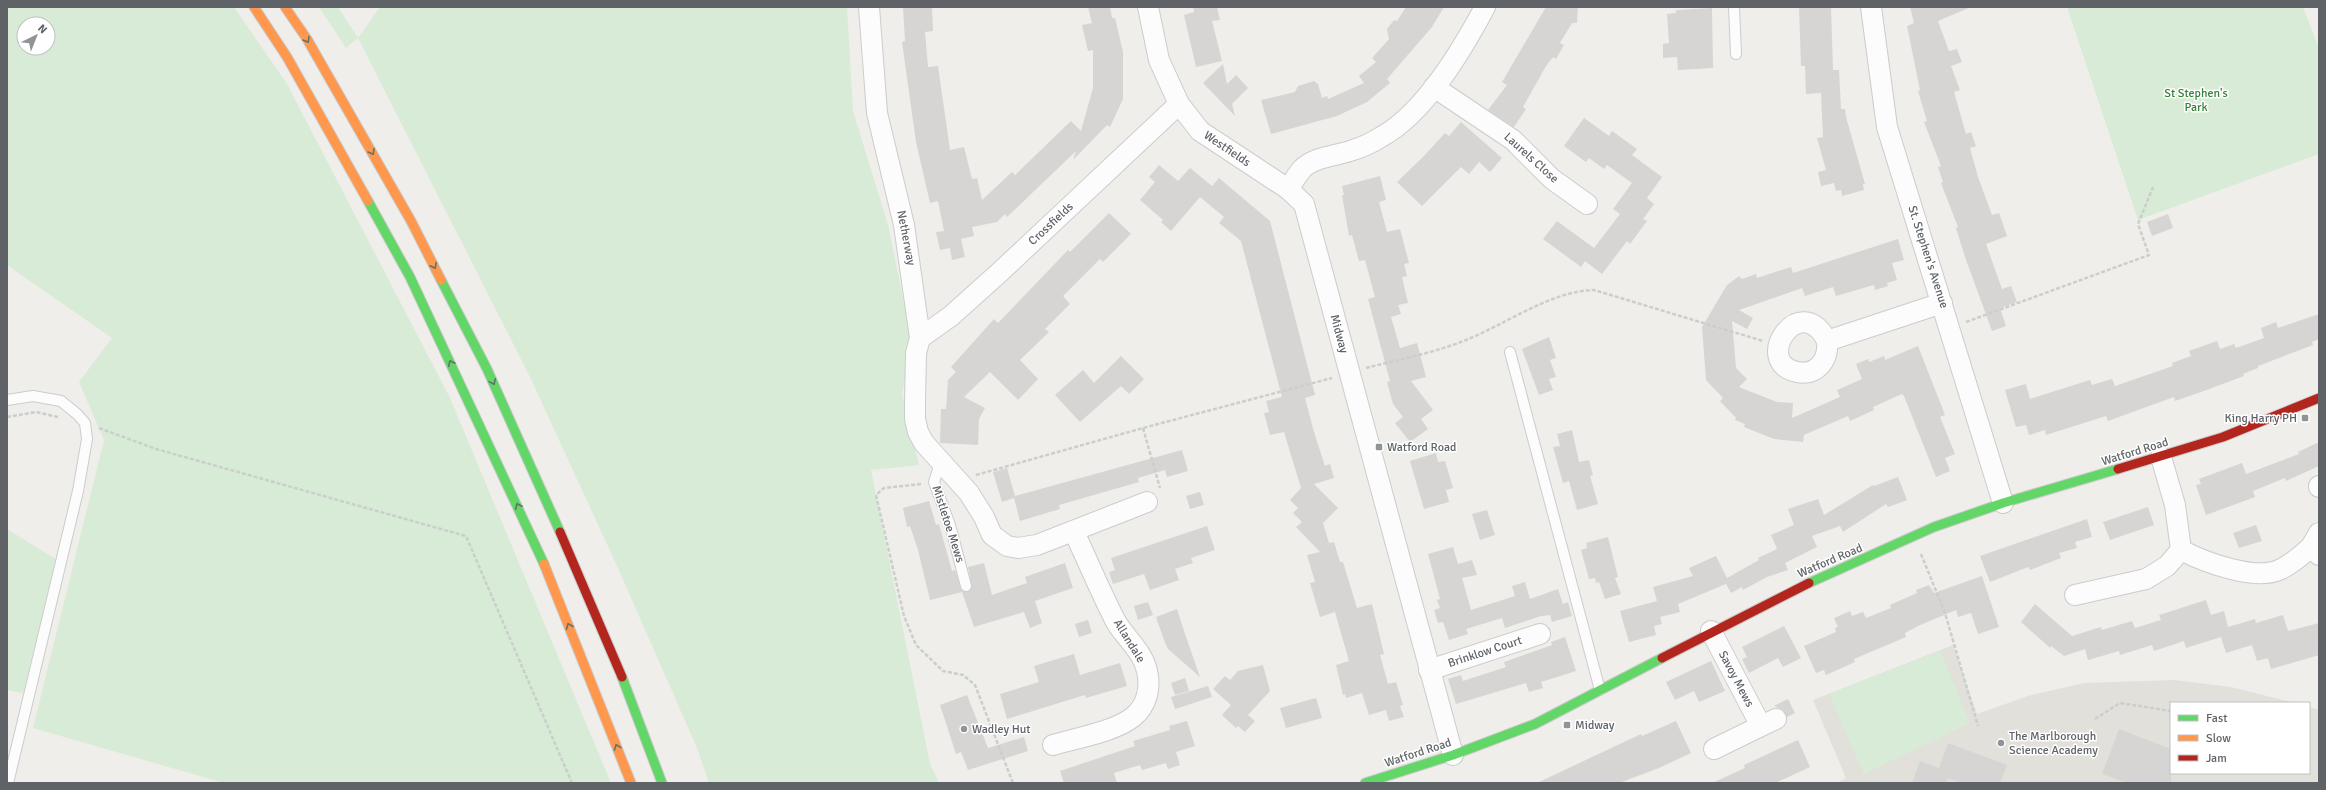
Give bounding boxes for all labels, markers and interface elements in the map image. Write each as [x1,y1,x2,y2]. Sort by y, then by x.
north arrow [16,16,56,56]
text: N [35,22,50,36]
one-way arrow [302,36,309,43]
park label: St Stephen's Park [2164,86,2228,115]
street label: Westfields [1201,128,1253,170]
street label: Laurels Close [1501,129,1561,187]
one-way arrow [367,148,374,155]
street label: Crossfields [1025,199,1077,249]
street label: St. Stephen's Avenue [1904,204,1952,310]
street label: Netherway [893,209,919,267]
one-way arrow [429,262,437,269]
street label: Midway [1327,313,1351,355]
one-way arrow [448,360,456,367]
one-way arrow [488,378,496,386]
place label: King Harry PH [2225,411,2297,426]
marker: King Harry PH [2300,413,2310,423]
street label: Watford Road [2100,435,2170,469]
place label: Watford Road [1387,440,1456,455]
marker: Watford Road [1374,442,1384,452]
street label: Mistletoe Mews [928,484,968,564]
one-way arrow [515,503,523,510]
street label: Watford Road [1795,541,1865,581]
street label: Allandale [1110,616,1148,666]
one-way arrow [566,622,574,629]
street label: Brinklow Court [1446,633,1524,671]
street label: Savoy Mews [1715,648,1757,710]
legend [2170,702,2310,774]
text: Fast [2206,711,2227,726]
place label: Midway [1575,718,1615,733]
marker: Midway [1562,720,1572,730]
place label: Wadley Hut [972,722,1031,737]
marker: Wadley Hut [959,724,969,734]
place label: The Marlborough Science Academy [2009,729,2098,758]
text: Slow [2206,731,2231,746]
street label: Watford Road [1383,735,1453,771]
marker: The Marlborough Science Academy [1996,738,2006,748]
one-way arrow [613,743,621,750]
text: Jam [2206,751,2227,766]

